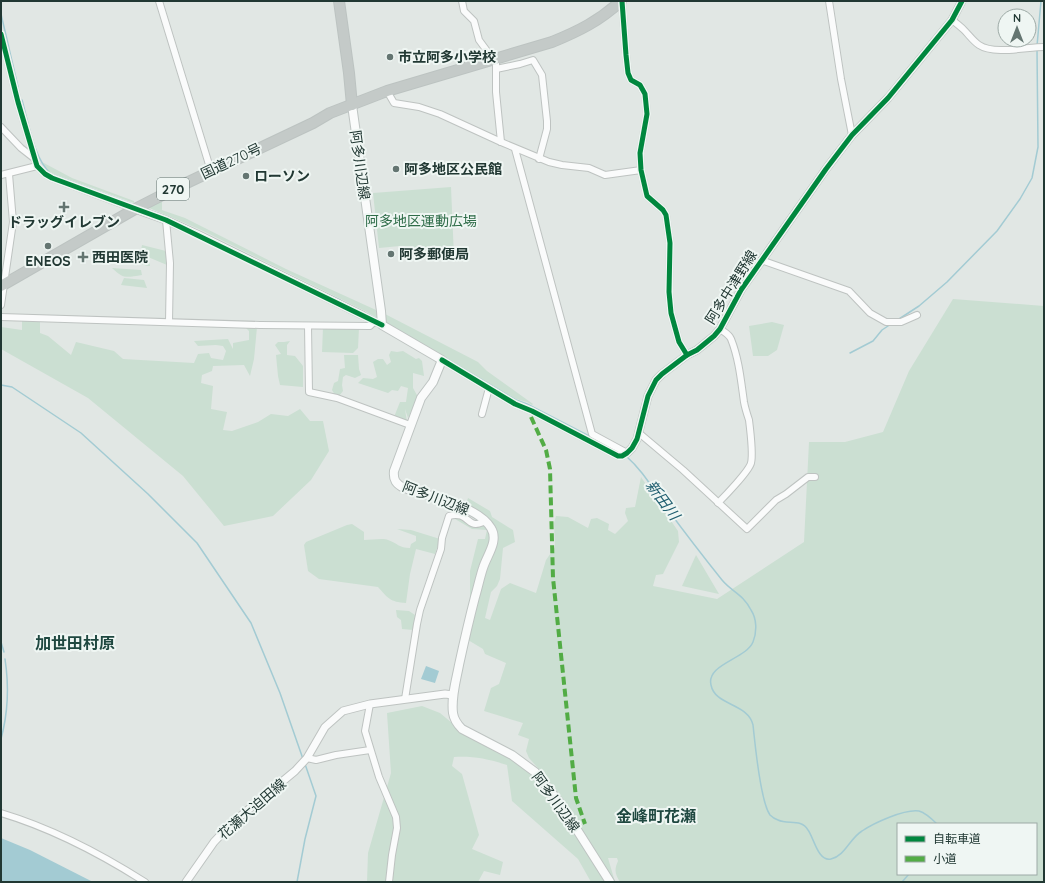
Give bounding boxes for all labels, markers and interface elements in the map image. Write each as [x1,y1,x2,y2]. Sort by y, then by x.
north arrow [997,8,1037,48]
text: N [1013,11,1021,25]
place label: 市立阿多小学校 [398,48,496,66]
marker: 市立阿多小学校 [385,52,395,62]
street label: 阿多川辺線 [346,129,374,201]
street label: 国道270号 [198,139,264,183]
place label: 阿多地区公民館 [404,160,502,178]
marker: 阿多地区公民館 [391,164,401,174]
place label: ローソン [254,167,310,185]
marker: ローソン [241,171,251,181]
road number: 270 [157,178,189,200]
marker: ドラッグイレブン [59,202,69,212]
park label: 阿多地区運動広場 [365,212,477,230]
place label: ドラッグイレブン [8,213,120,231]
marker: ENEOS [43,241,53,251]
place label: 阿多郵便局 [399,245,469,263]
street label: 阿多中津野線 [701,247,761,327]
place label: 西田医院 [92,248,148,266]
marker: 阿多郵便局 [386,249,396,259]
marker: 西田医院 [77,251,89,263]
place label: ENEOS [25,252,71,270]
water label: 新田川 [642,476,685,525]
street label: 阿多川辺線 [400,477,472,519]
district label: 加世田村原 [35,633,115,653]
street label: 阿多川辺線 [528,768,584,836]
street label: 花瀬大迫田線 [214,775,290,843]
district label: 金峰町花瀬 [616,806,696,826]
legend [897,823,1037,875]
text: 自転車道 [933,831,981,846]
text: 小道 [933,851,957,866]

